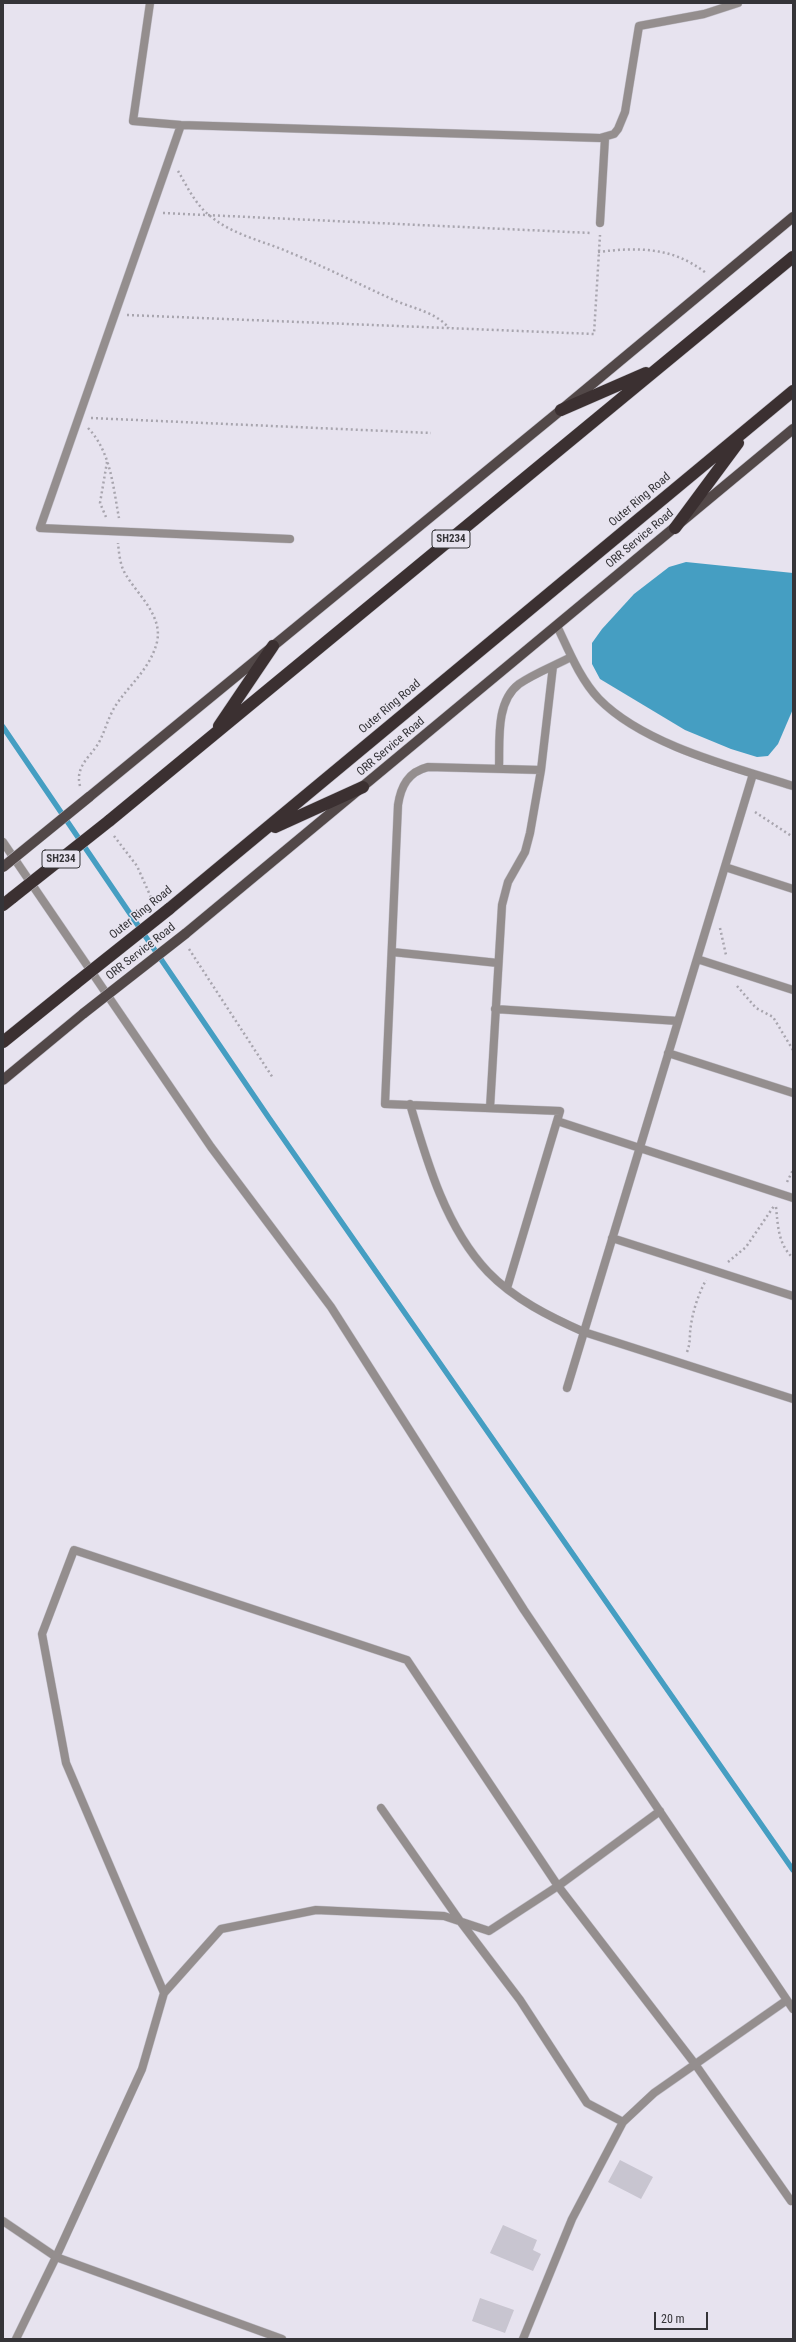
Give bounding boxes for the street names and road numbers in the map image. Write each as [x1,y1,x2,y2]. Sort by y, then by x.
street label: Outer Ring Road [606,470,674,530]
street label: ORR Service Road [603,506,677,572]
road number: SH234 [432,530,470,548]
street label: Outer Ring Road [356,677,424,737]
street label: ORR Service Road [354,714,428,780]
road number: SH234 [42,850,80,868]
street label: Outer Ring Road [107,883,175,943]
street label: ORR Service Road [103,920,179,984]

